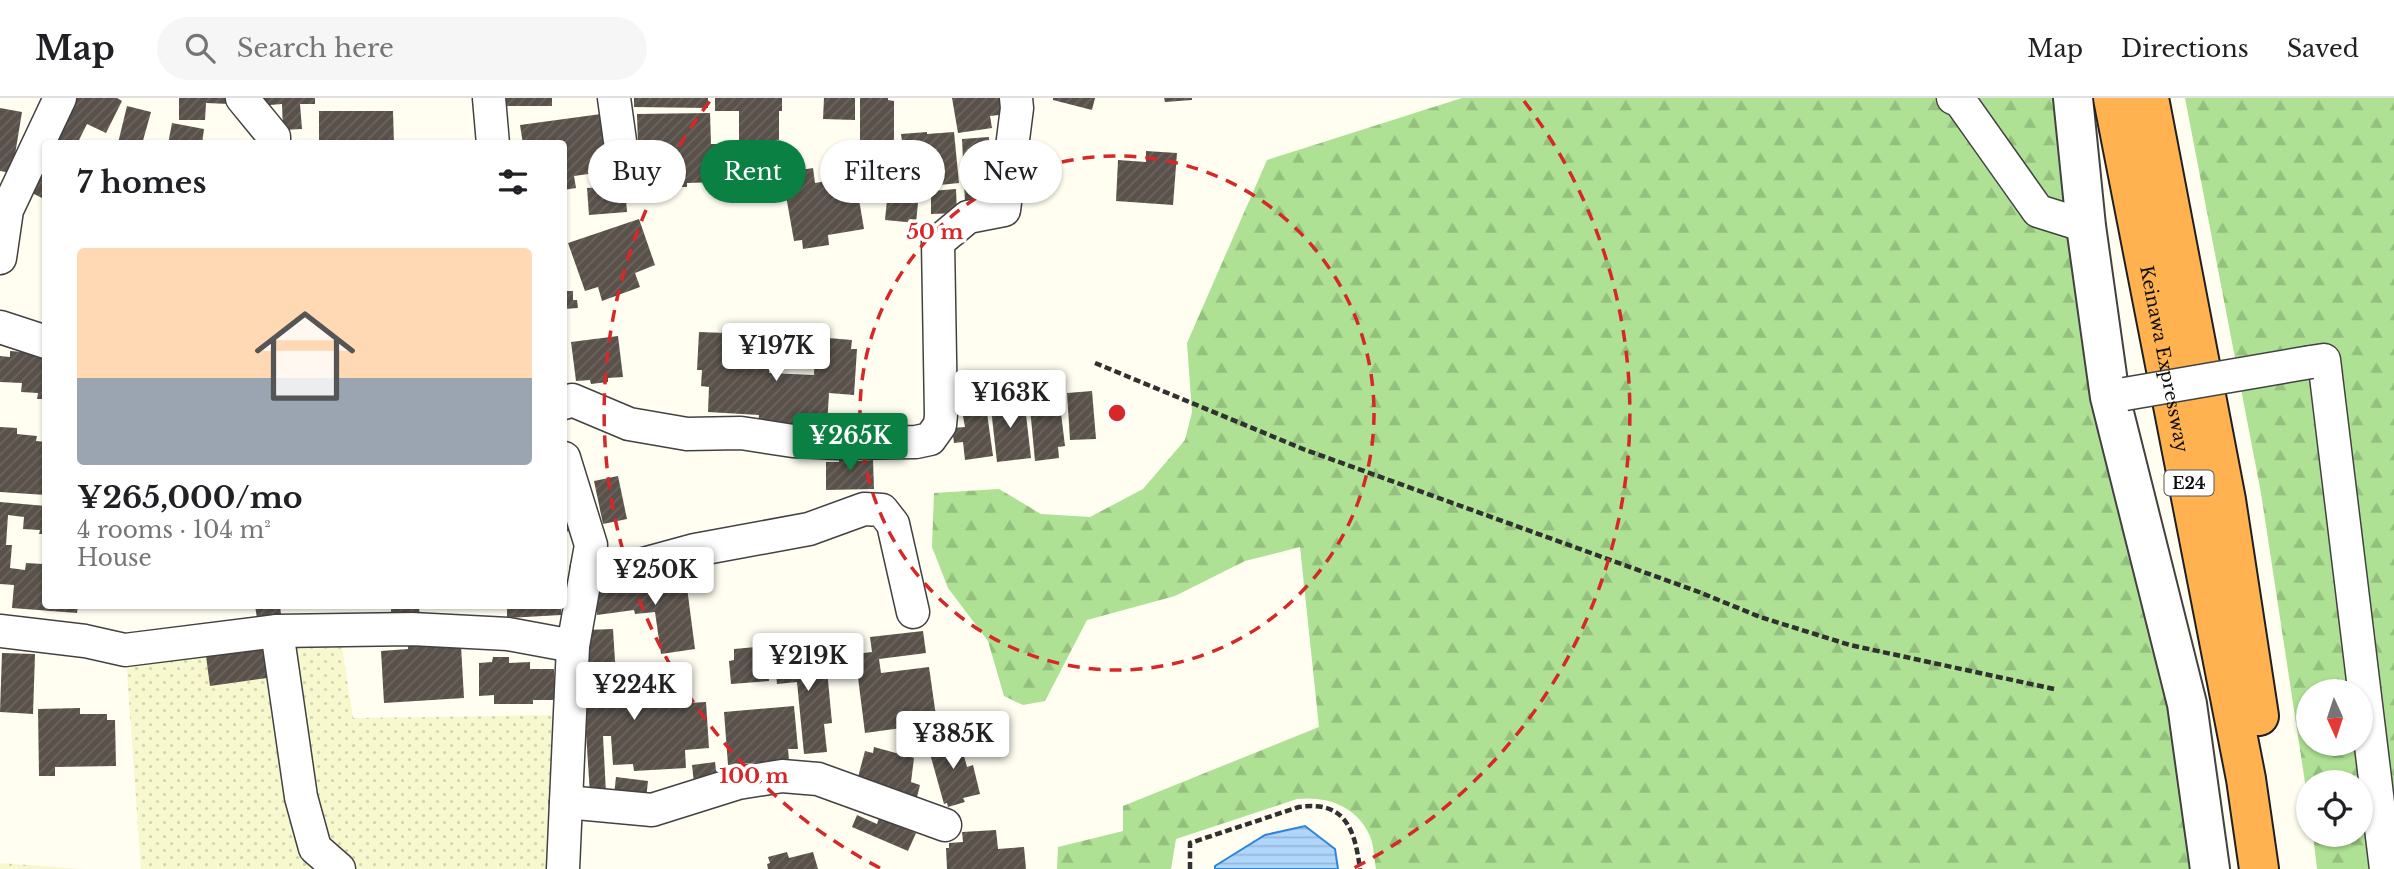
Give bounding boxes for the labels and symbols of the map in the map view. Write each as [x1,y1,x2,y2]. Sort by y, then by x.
text: 50 m [906,219,964,245]
street label: Keinawa Expressway [2135,264,2193,455]
pin: ¥197K [727,324,825,383]
pin: ¥163K [961,370,1059,430]
centre of rings [1105,401,1129,425]
pin: ¥265K [801,414,899,473]
road number: E24 [2164,470,2214,496]
pin: ¥250K [606,547,704,607]
pin: ¥219K [759,634,857,693]
pin: ¥224K [585,662,683,722]
north arrow [2296,679,2373,756]
pin: ¥385K [904,712,1002,771]
text: 100 m [719,763,789,789]

